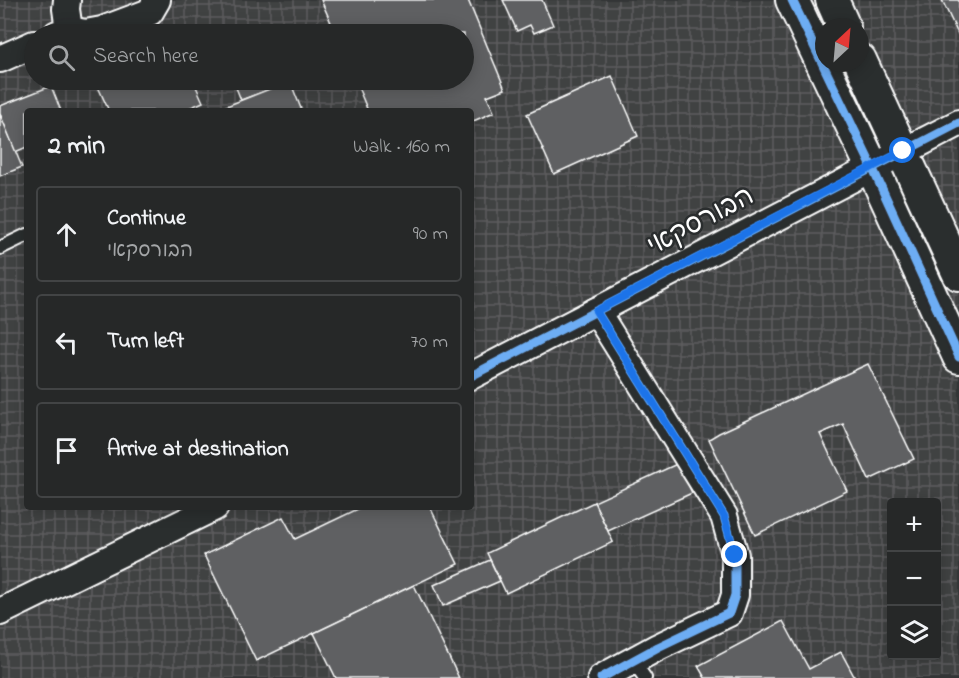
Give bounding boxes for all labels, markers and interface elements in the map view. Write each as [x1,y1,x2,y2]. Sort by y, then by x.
north arrow [815,18,869,72]
search box [24,24,474,90]
icon: search [45,41,78,74]
text: Search here [93,41,198,73]
text: 2 min [48,128,105,166]
text: Walk · 160 m [353,133,450,162]
route start [889,137,915,163]
street label: הבורסקאי [641,178,761,266]
text: Continue [107,203,186,235]
icon: ahead [50,218,83,251]
text: 90 m [413,220,448,249]
text: הבורסקאי [107,237,193,266]
icon: left [50,326,83,359]
text: Turn left [107,326,184,358]
text: 70 m [411,328,448,357]
icon: arrive [50,434,83,467]
text: Arrive at destination [107,434,289,466]
map controls [887,498,941,660]
button: + [887,498,941,552]
route end [721,541,747,567]
button: − [887,552,941,606]
button: layers [887,606,941,660]

